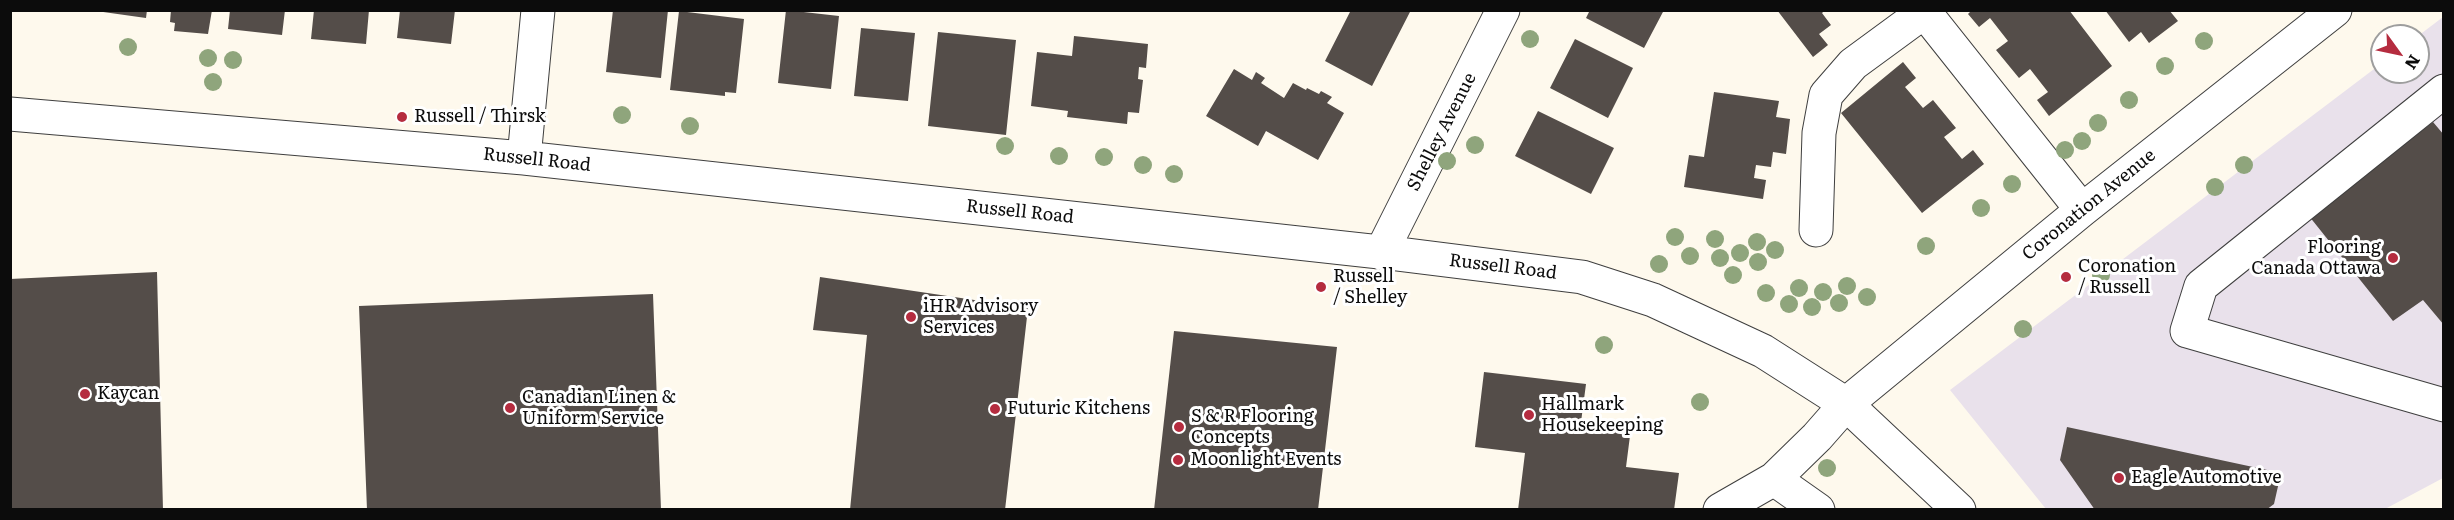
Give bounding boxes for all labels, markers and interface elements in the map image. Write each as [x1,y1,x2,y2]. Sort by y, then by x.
north arrow [2370,24,2430,84]
text: N [2400,51,2427,75]
street label: Shelley Avenue [1403,69,1481,195]
place label: Russell / Thirsk [414,106,546,128]
marker: Russell / Thirsk [395,110,409,124]
street label: Russell Road [482,144,592,176]
street label: Coronation Avenue [2018,145,2160,265]
street label: Russell Road [965,196,1075,228]
place label: Flooring Canada Ottawa [2251,237,2381,280]
street label: Russell Road [1448,250,1558,284]
marker: Flooring Canada Ottawa [2386,251,2400,265]
place label: Coronation / Russell [2078,256,2176,298]
place label: Russell / Shelley [1333,266,1407,308]
marker: Coronation / Russell [2059,270,2073,284]
marker: Russell / Shelley [1314,280,1328,294]
place label: iHR Advisory Services [923,296,1038,338]
marker: iHR Advisory Services [904,310,918,324]
place label: Kaycan [97,383,159,405]
marker: Kaycan [78,387,92,401]
place label: Canadian Linen & Uniform Service [522,387,676,430]
place label: Hallmark Housekeeping [1541,394,1663,436]
place label: Futuric Kitchens [1007,398,1150,420]
marker: Canadian Linen & Uniform Service [503,401,517,415]
marker: Futuric Kitchens [988,402,1002,416]
place label: S & R Flooring Concepts [1191,406,1314,448]
marker: Hallmark Housekeeping [1522,408,1536,422]
marker: S & R Flooring Concepts [1172,420,1186,434]
place label: Moonlight Events [1190,449,1341,471]
marker: Moonlight Events [1171,453,1185,467]
place label: Eagle Automotive [2131,467,2282,489]
marker: Eagle Automotive [2112,471,2126,485]

